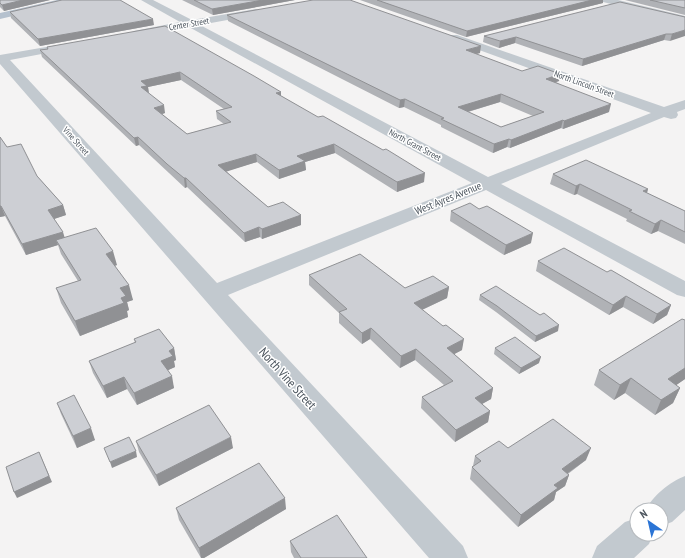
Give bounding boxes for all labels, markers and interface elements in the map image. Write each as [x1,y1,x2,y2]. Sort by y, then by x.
street label: Center Street [168,14,210,32]
street label: North Lincoln Street [553,68,616,100]
street label: Vine Street [60,123,92,157]
street label: North Grant Street [387,126,444,163]
street label: West Ayres Avenue [413,178,484,218]
street label: North Vine Street [255,344,320,413]
north arrow [629,502,669,542]
text: N [637,506,650,521]

